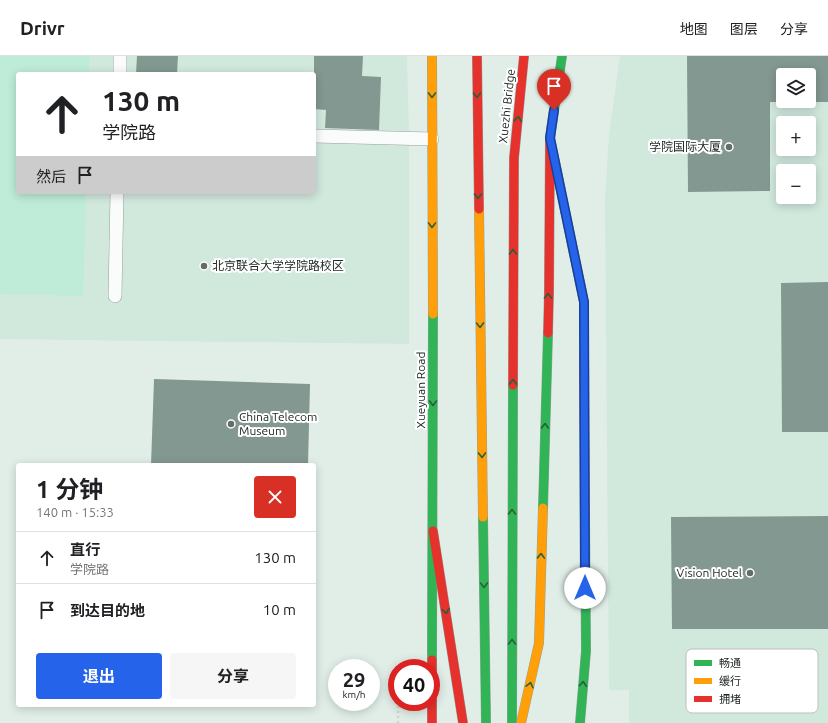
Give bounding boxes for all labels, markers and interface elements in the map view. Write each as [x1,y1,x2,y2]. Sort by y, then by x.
text: Drivr [20,17,65,39]
text: 地图 [680,21,708,37]
text: 图层 [730,21,758,37]
text: 分享 [780,21,808,37]
street label: Xuezhi Bridge [496,68,517,144]
map controls [776,68,816,204]
button: layers [776,68,816,108]
pin [537,69,571,110]
icon: arrive [543,75,565,97]
text: 130 m [102,85,180,116]
icon: ahead [36,88,88,140]
one-way arrow [428,92,436,98]
one-way arrow [473,92,481,98]
one-way arrow [513,116,522,122]
button: + [776,116,816,156]
text: 学院路 [102,122,156,142]
place label: 学院国际大厦 [649,140,721,153]
marker: 学院国际大厦 [724,142,734,152]
icon: arrive [74,164,96,186]
button: − [776,164,816,204]
text: 然后 [36,168,66,185]
one-way arrow [474,193,482,199]
one-way arrow [428,222,436,228]
one-way arrow [509,249,517,255]
place label: 北京联合大学学院路校区 [212,259,344,272]
marker: 北京联合大学学院路校区 [199,261,209,271]
one-way arrow [544,293,553,299]
one-way arrow [476,322,484,328]
street label: Xueyuan Road [414,352,427,428]
one-way arrow [509,379,517,385]
one-way arrow [429,400,437,406]
place label: China Telecom Museum [239,410,317,437]
marker: China Telecom Museum [226,419,236,429]
one-way arrow [541,423,549,429]
one-way arrow [478,452,486,458]
text: 1 分钟 [36,476,103,503]
button: close [254,476,296,518]
text: 140 m · 15:33 [36,505,114,519]
one-way arrow [508,509,517,515]
text: 直行 [70,541,100,558]
icon: ahead [36,547,58,569]
text: 130 m [254,549,296,566]
one-way arrow [537,553,546,559]
text: 学院路 [70,562,109,576]
place label: Vision Hotel [676,566,742,579]
position arrow [564,567,606,609]
marker: Vision Hotel [745,568,755,578]
one-way arrow [480,582,488,588]
icon: arrive [36,599,58,621]
text: 10 m [263,601,296,618]
text: 到达目的地 [70,602,145,619]
one-way arrow [441,608,450,614]
one-way arrow [508,639,516,645]
legend [686,649,818,713]
button: 退出 [36,653,162,699]
button: 分享 [170,653,296,699]
text: 畅通 [719,657,741,669]
speed limit sign: 40 [388,659,440,711]
text: 29 [343,668,365,691]
text: 缓行 [719,675,741,687]
one-way arrow [578,681,587,687]
one-way arrow [525,682,533,688]
text: km/h [342,689,366,700]
text: 拥堵 [719,693,741,705]

